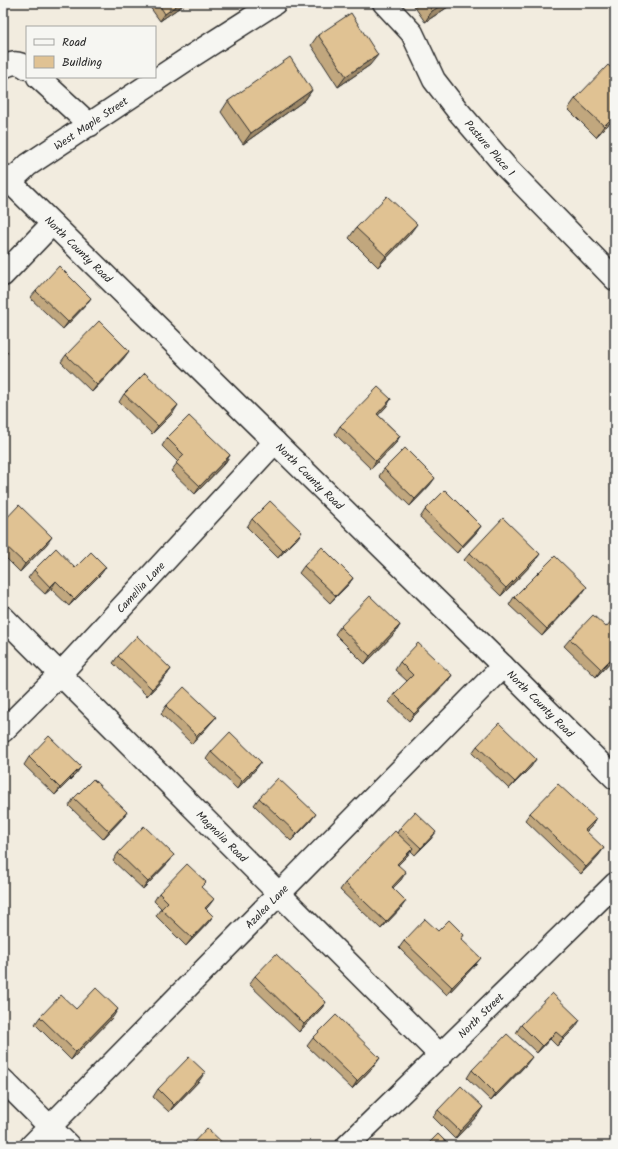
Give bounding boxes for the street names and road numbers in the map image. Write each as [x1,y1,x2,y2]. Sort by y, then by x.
street label: West Maple Street [50,92,133,156]
street label: Pasture Place 1 [459,116,519,181]
street label: North County Road [40,212,116,288]
street label: North County Road [271,439,348,515]
street label: Camellia Lane [112,558,170,618]
street label: North County Road [502,666,578,743]
street label: Magnolia Road [191,807,252,868]
street label: Azalea Lane [241,881,293,933]
street label: North Street [454,989,509,1043]

